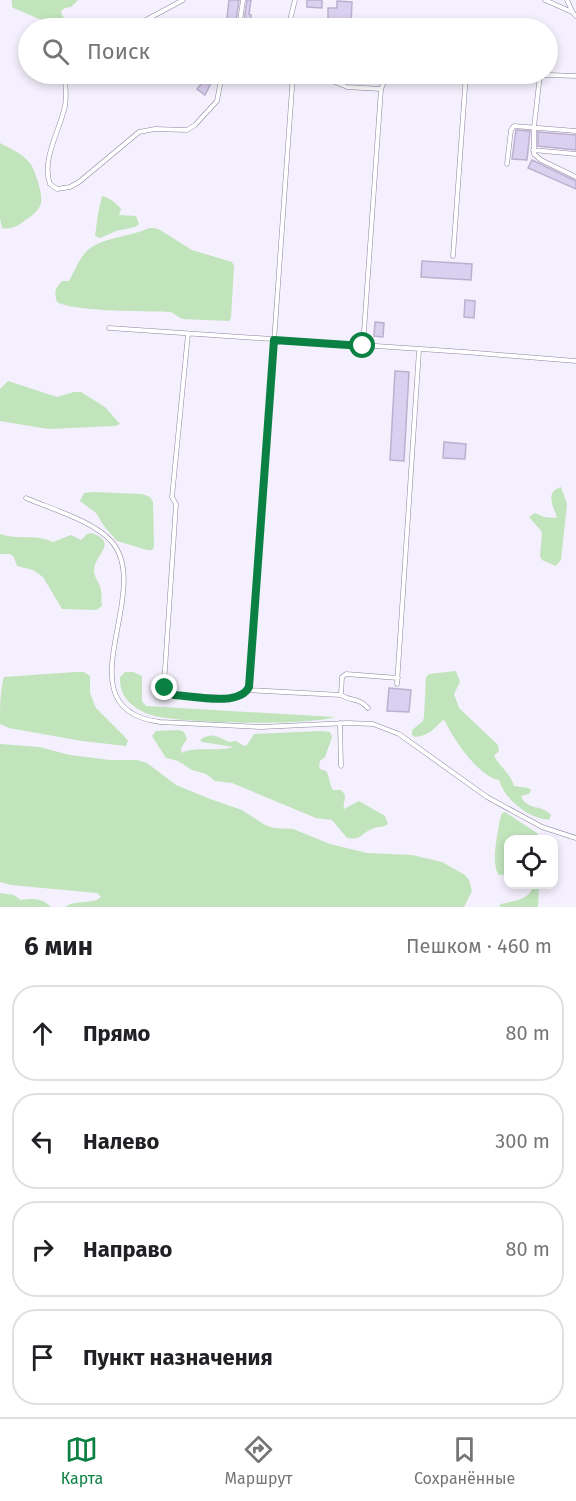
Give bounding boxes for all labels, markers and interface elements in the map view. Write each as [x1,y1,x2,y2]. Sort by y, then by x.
search box [18,18,558,84]
icon: search [39,35,72,68]
text: Поиск [87,38,150,65]
route start [349,332,375,358]
route end [151,674,177,700]
map controls [504,835,558,889]
button: locate [504,835,558,889]
text: 6 мин [24,931,93,962]
text: Пешком · 460 m [406,934,552,958]
icon: ahead [26,1017,59,1050]
text: Прямо [83,1020,150,1047]
text: 80 m [505,1021,550,1045]
icon: left [26,1125,59,1158]
text: Налево [83,1128,159,1155]
text: 300 m [495,1129,550,1153]
icon: right [26,1233,59,1266]
text: Направо [83,1236,172,1263]
text: 80 m [505,1237,550,1261]
icon: arrive [26,1341,59,1374]
text: Пункт назначения [83,1344,273,1371]
tab: Карта [61,1433,103,1488]
tab: Маршрут [225,1433,293,1488]
tab: Сохранённые [414,1433,515,1488]

